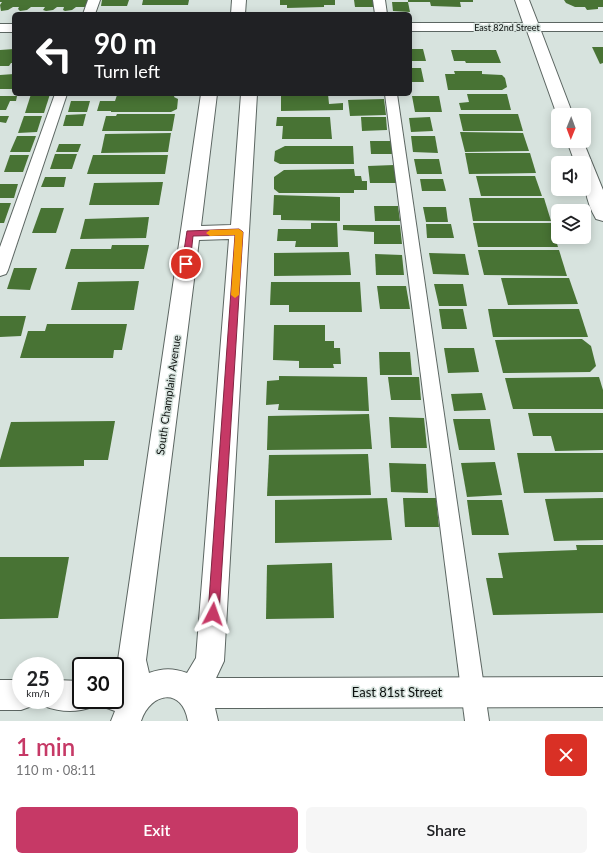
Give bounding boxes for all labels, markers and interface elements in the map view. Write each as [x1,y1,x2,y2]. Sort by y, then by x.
street label: East 82nd Street [474,22,541,33]
text: 90 m [94,26,157,60]
icon: left [28,28,80,80]
text: Turn left [94,60,160,82]
north arrow [551,108,591,148]
map controls [551,108,591,244]
button: sound [551,156,591,196]
button: layers [551,204,591,244]
pin [169,247,203,281]
icon: arrive [175,253,197,275]
street label: South Champlain Avenue [153,334,183,456]
position arrow [192,593,234,635]
speed limit sign: 30 [72,657,124,709]
text: 25 [26,666,50,690]
street label: East 81st Street [352,684,443,700]
text: km/h [26,687,50,699]
text: 1 min [16,732,75,761]
button: close [545,734,587,776]
text: 110 m · 08:11 [16,762,96,778]
button: Exit [16,807,298,853]
button: Share [306,807,587,853]

